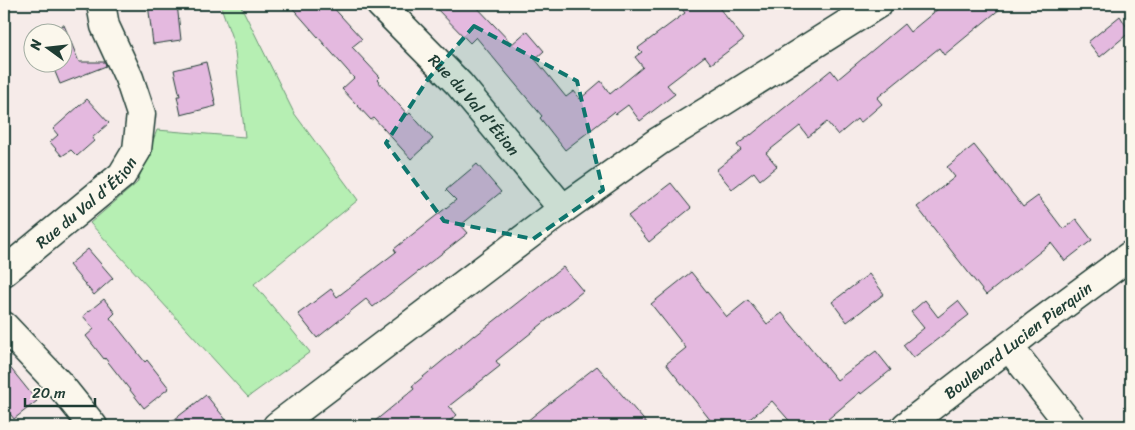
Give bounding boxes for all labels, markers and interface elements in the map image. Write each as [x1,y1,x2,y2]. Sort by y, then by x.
north arrow [22,22,72,72]
text: N [22,37,49,54]
street label: Rue du Val d'Étion [421,47,527,163]
street label: Rue du Val d'Étion [29,151,145,256]
street label: Boulevard Lucien Pierquin [937,274,1099,407]
scale bar [25,375,95,407]
text: 20 m [32,380,66,406]

